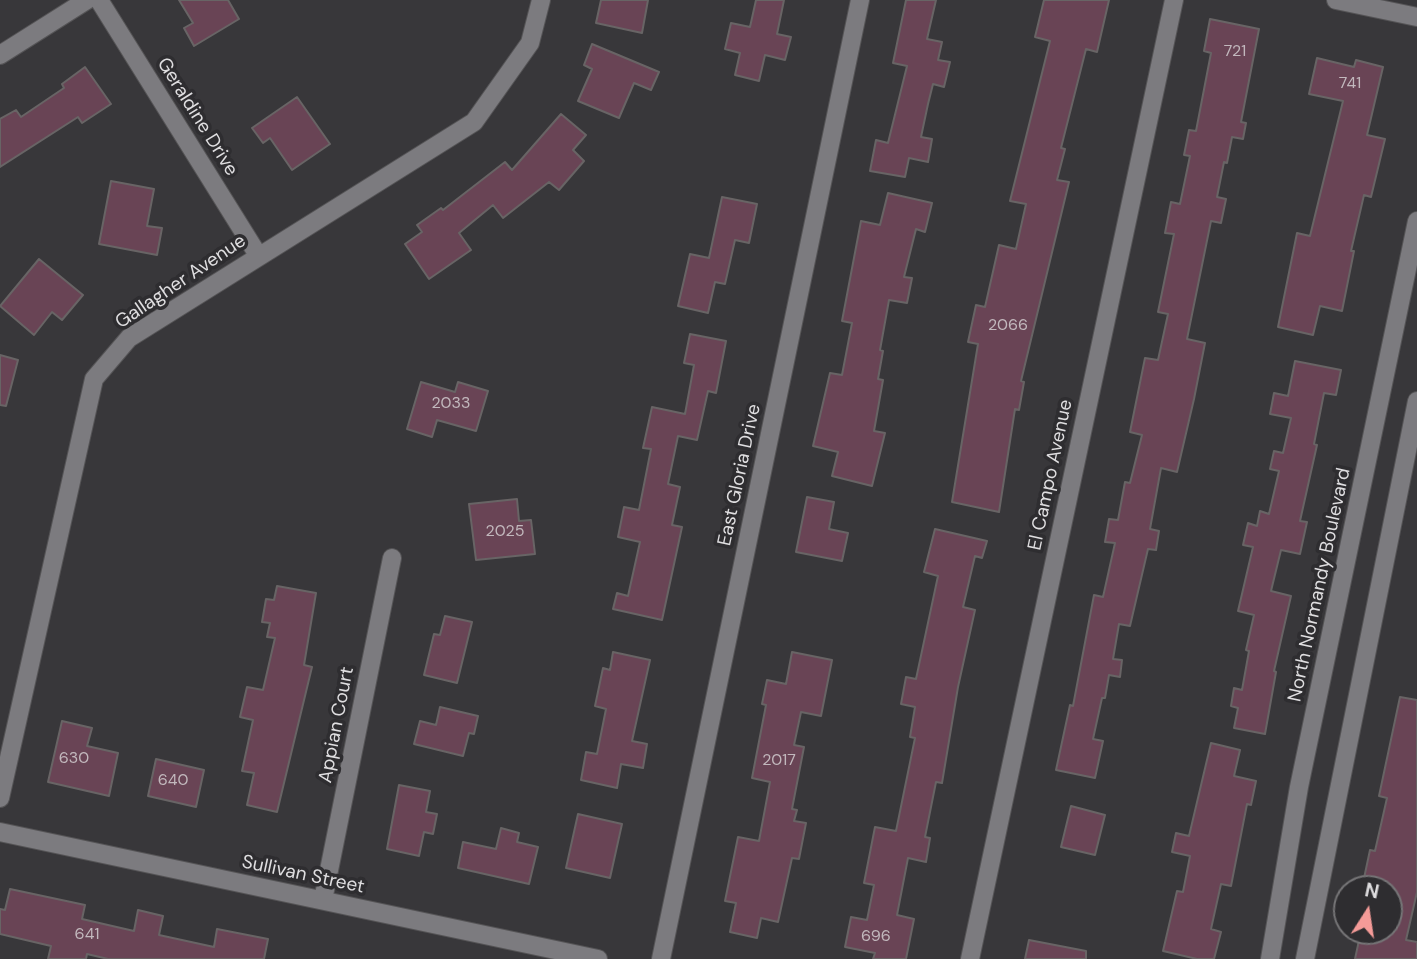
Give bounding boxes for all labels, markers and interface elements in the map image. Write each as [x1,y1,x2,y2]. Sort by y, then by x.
house number: 721 [1224,42,1246,62]
street label: Geraldine Drive [152,54,242,180]
house number: 741 [1339,74,1361,94]
street label: Gallagher Avenue [111,230,251,334]
house number: 2066 [988,316,1028,336]
house number: 2033 [432,394,470,414]
street label: El Campo Avenue [1024,397,1078,553]
street label: East Gloria Drive [714,402,766,548]
street label: North Normandy Boulevard [1284,466,1356,704]
house number: 2025 [486,522,524,542]
street label: Appian Court [315,665,359,785]
house number: 630 [59,749,89,769]
house number: 2017 [762,751,796,771]
house number: 640 [158,771,188,791]
street label: Sullivan Street [240,851,366,899]
north arrow [1333,875,1403,945]
text: N [1363,877,1381,905]
house number: 641 [75,925,99,945]
house number: 696 [861,927,891,947]

